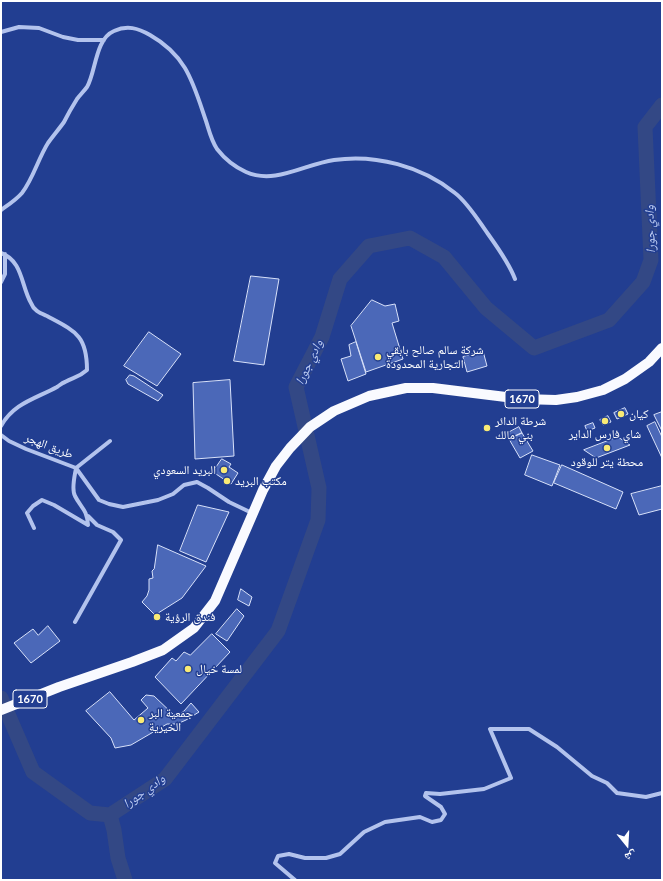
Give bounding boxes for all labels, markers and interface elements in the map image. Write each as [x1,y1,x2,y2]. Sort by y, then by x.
water label: وادي جورا [641,205,659,253]
water label: وادي جورا [292,337,326,387]
place label: شركة سالم صالح بابقي التجارية المحدودة [386,343,484,371]
marker: شركة سالم صالح بابقي التجارية المحدودة [373,352,383,362]
road number: 1670 [505,390,539,408]
place label: كيان [629,407,648,421]
marker: كيان [616,409,626,419]
place label: شرطة الدائر بني مالك [495,414,546,442]
marker: شاي فارس الداير [600,416,610,426]
marker: شرطة الدائر بني مالك [482,423,492,433]
place label: شاي فارس الداير [569,427,641,441]
street label: طريق الهجر [23,430,75,462]
marker: محطة يتر للوقود [602,443,612,453]
place label: محطة يتر للوقود [571,455,643,469]
place label: البريد السعودي [153,463,216,477]
marker: البريد السعودي [219,465,229,475]
place label: مكتب البريد [235,474,287,488]
marker: مكتب البريد [222,476,232,486]
place label: فندق الرؤية [165,610,215,624]
marker: فندق الرؤية [152,612,162,622]
place label: لمسة خيال [196,662,242,676]
marker: لمسة خيال [183,664,193,674]
road number: 1670 [13,690,47,708]
place label: جمعية البر الخيرية [149,706,193,734]
marker: جمعية البر الخيرية [136,715,146,725]
water label: وادي جورا [120,771,168,811]
north arrow [607,825,647,865]
text: ش [623,849,638,865]

